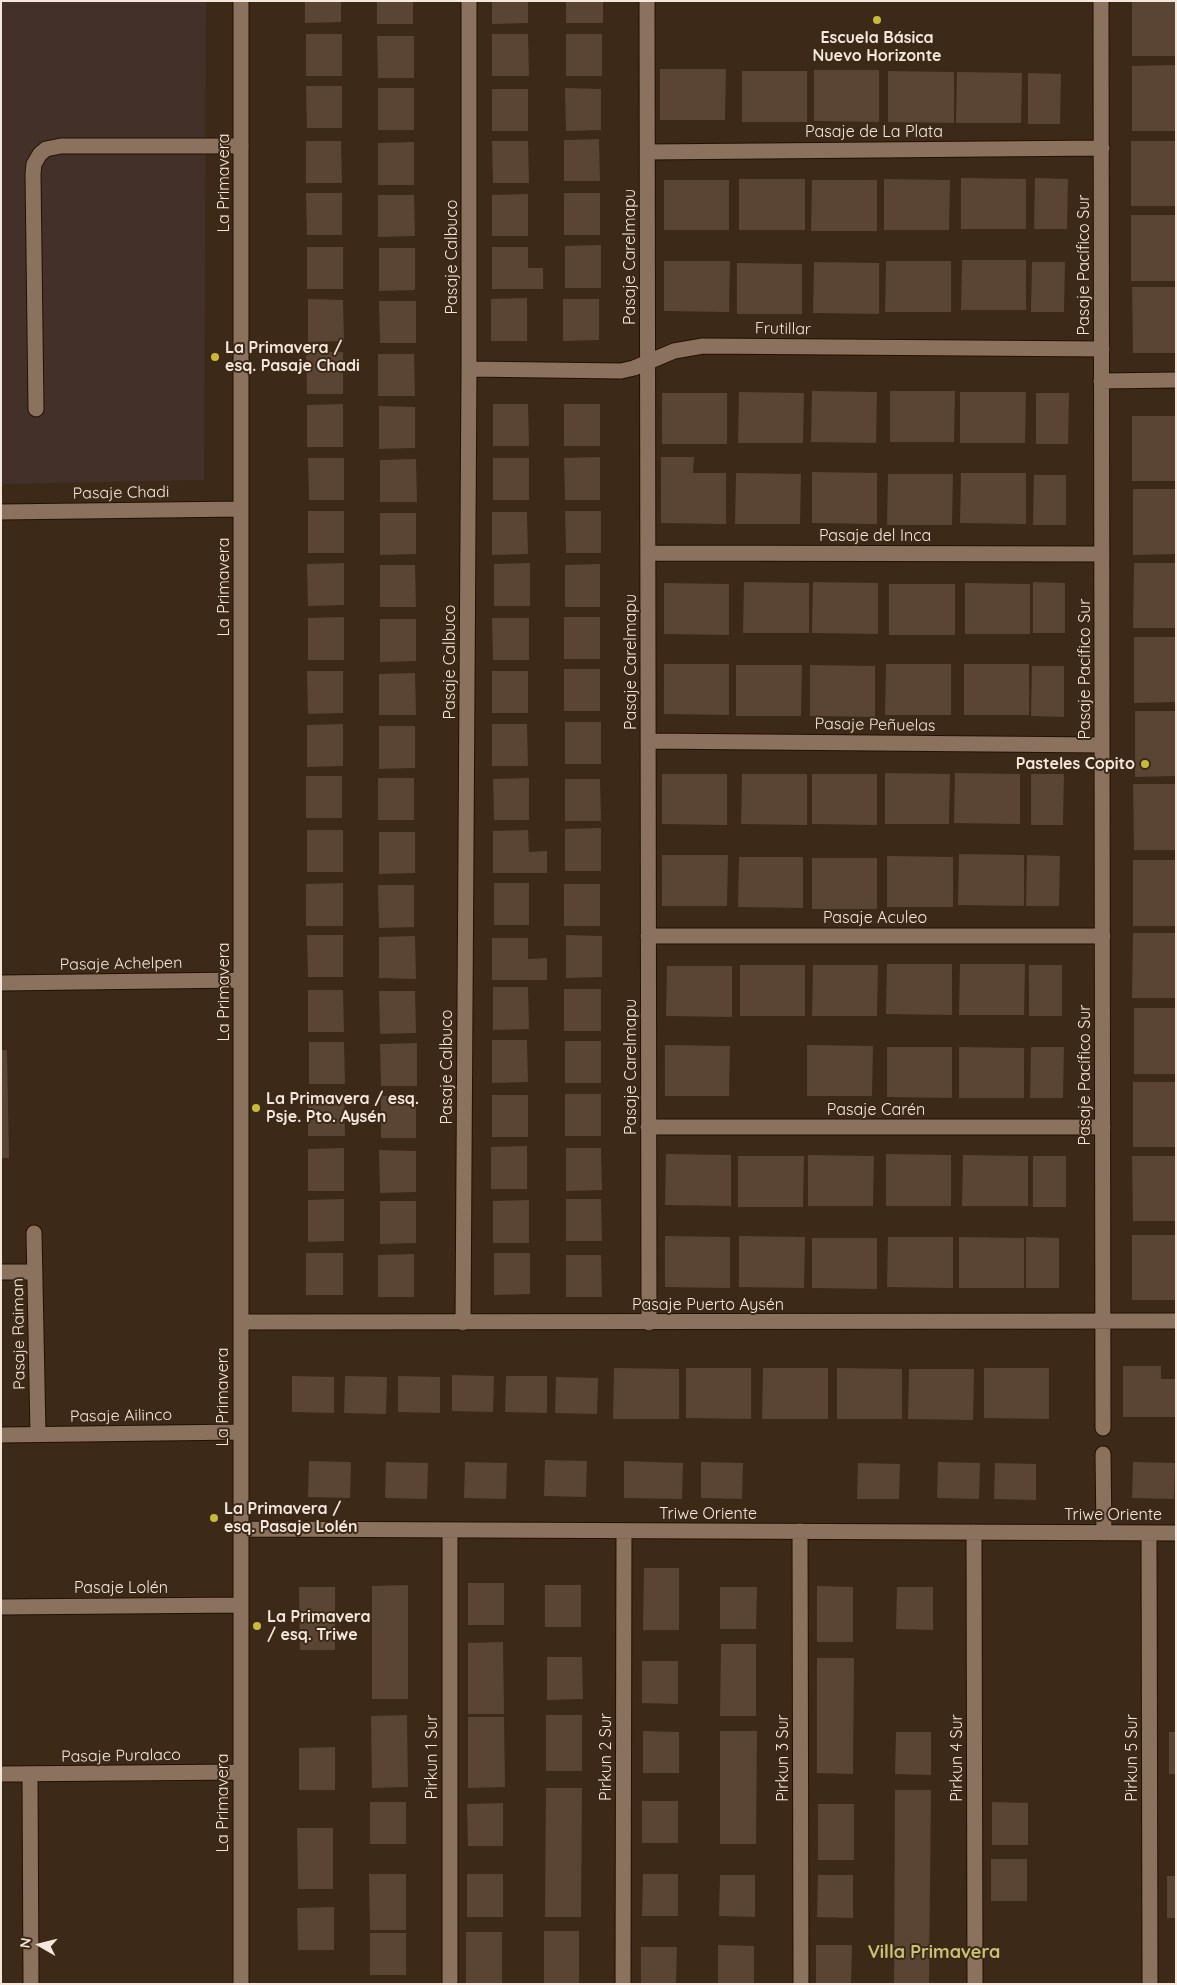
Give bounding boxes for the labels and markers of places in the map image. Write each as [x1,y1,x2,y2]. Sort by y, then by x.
marker: Escuela Básica Nuevo Horizonte [871,14,883,26]
place label: Escuela Básica Nuevo Horizonte [812,28,942,66]
place label: La Primavera / esq. Pasaje Chadi [225,338,360,376]
marker: La Primavera / esq. Pasaje Chadi [209,351,221,363]
place label: Pasteles Copito [1016,754,1135,774]
marker: Pasteles Copito [1139,758,1151,770]
place label: La Primavera / esq. Psje. Pto. Aysén [266,1089,419,1127]
marker: La Primavera / esq. Psje. Pto. Aysén [250,1102,262,1114]
place label: La Primavera / esq. Pasaje Lolén [224,1499,358,1537]
marker: La Primavera / esq. Pasaje Lolén [208,1512,220,1524]
place label: La Primavera / esq. Triwe [267,1607,371,1645]
marker: La Primavera / esq. Triwe [251,1620,263,1632]

